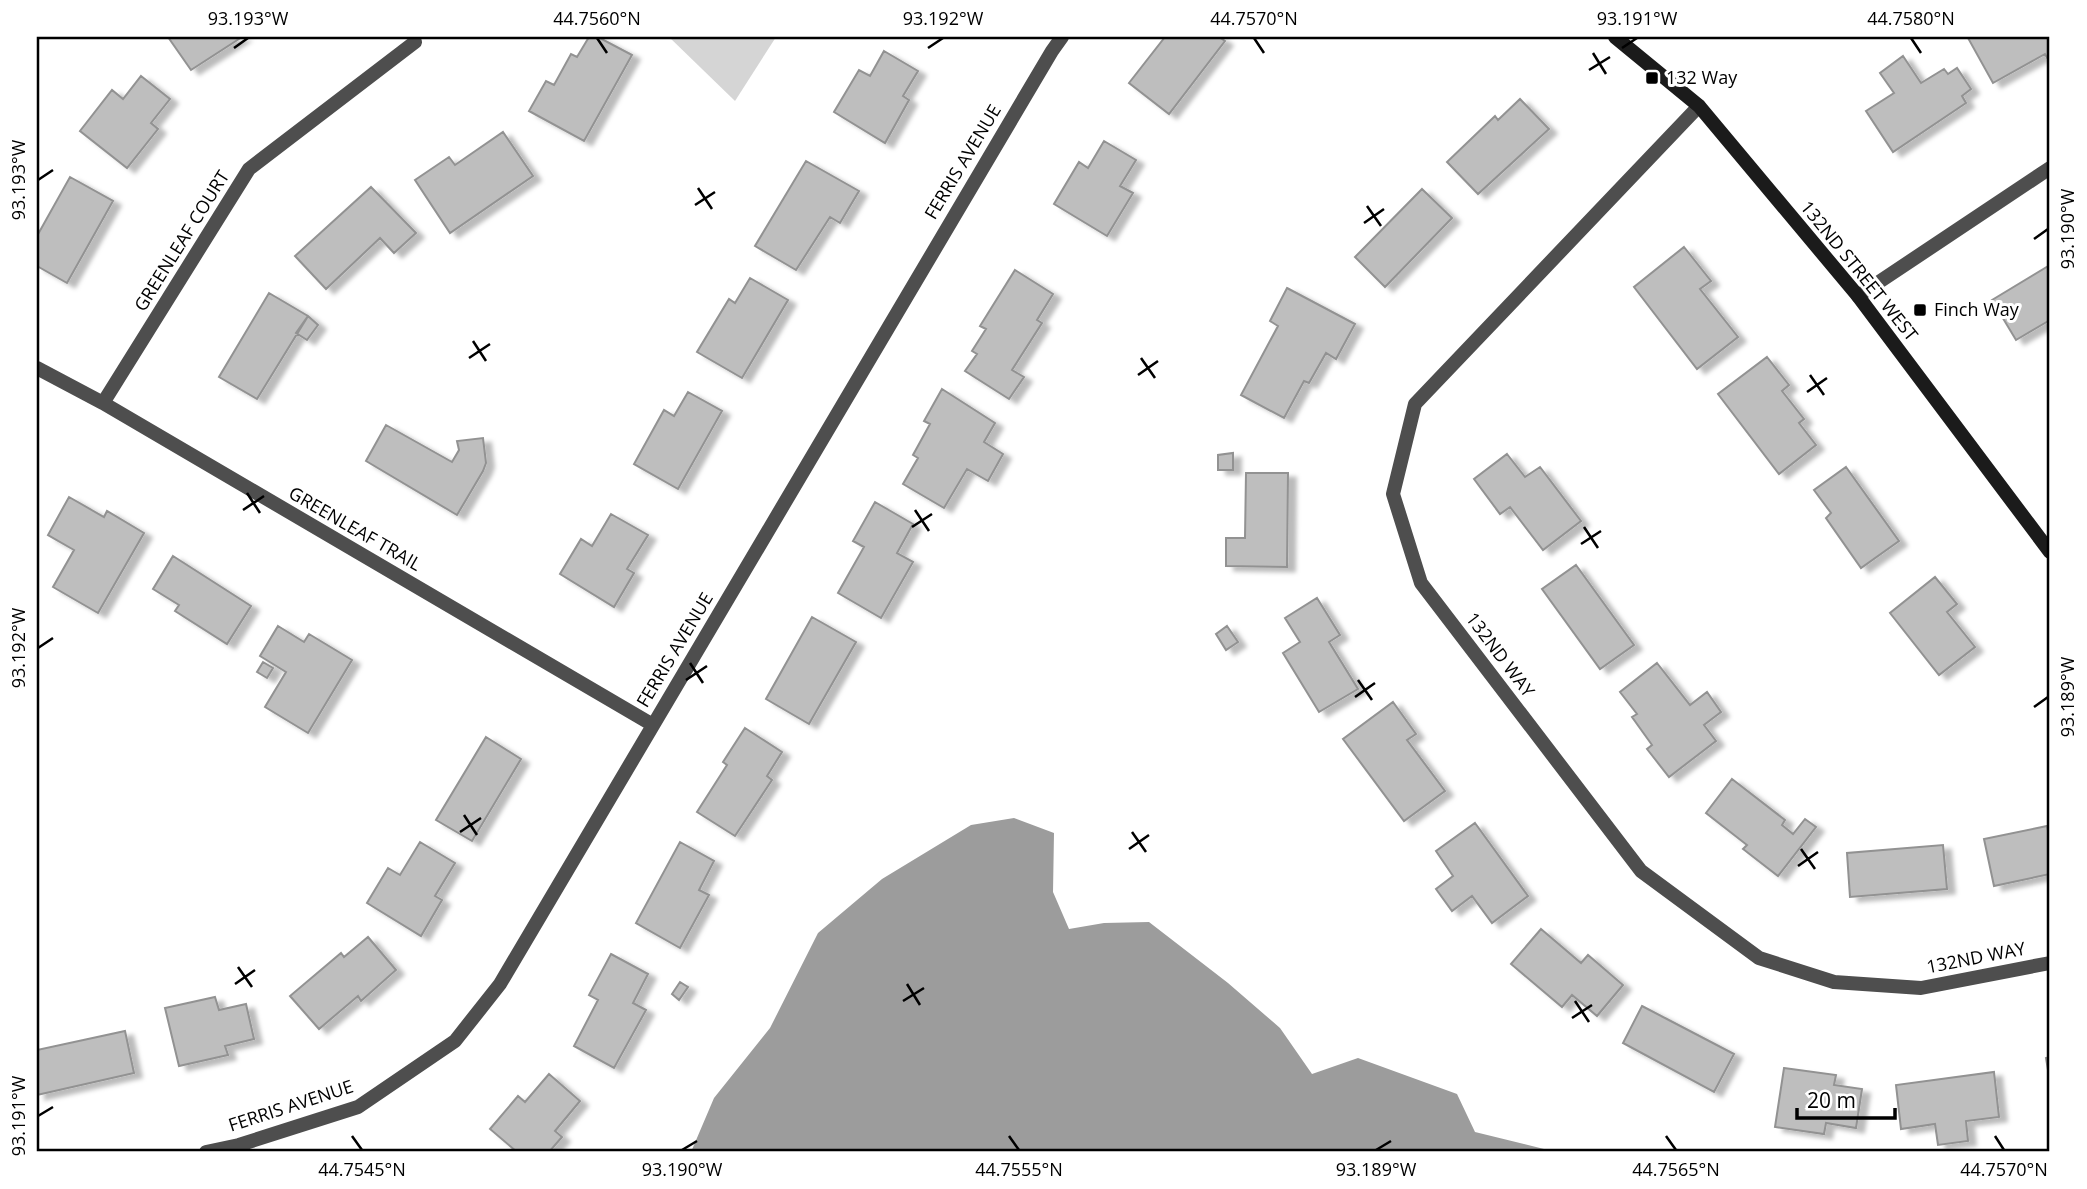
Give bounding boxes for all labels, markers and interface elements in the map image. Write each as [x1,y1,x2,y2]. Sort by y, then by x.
text: 93.193°W [208,6,289,30]
text: 44.7560°N [553,6,641,30]
text: 93.192°W [903,6,984,30]
text: 44.7570°N [1210,6,1298,30]
text: 93.191°W [1597,6,1678,30]
text: 44.7580°N [1867,6,1955,30]
place label: 132 Way [1666,65,1738,89]
marker: 132 Way [1644,70,1660,86]
street label: FERRIS AVENUE [918,100,1006,223]
text: 93.193°W [6,139,30,220]
street label: GREENLEAF COURT [128,165,234,316]
text: 93.190°W [2055,188,2079,269]
street label: 132ND STREET WEST [1796,195,1924,346]
place label: Finch Way [1934,297,2020,321]
marker: Finch Way [1912,302,1928,318]
street label: GREENLEAF TRAIL [285,480,426,576]
street label: FERRIS AVENUE [630,588,718,711]
text: 93.192°W [6,607,30,688]
street label: 132ND WAY [1461,607,1541,702]
text: 93.189°W [2055,656,2079,737]
street label: 132ND WAY [1924,935,2028,978]
street label: FERRIS AVENUE [225,1074,356,1137]
text: 93.191°W [6,1075,30,1156]
scale bar [1797,1077,1895,1121]
text: 20 m [1807,1086,1856,1114]
text: 44.7545°N [318,1157,406,1181]
text: 93.190°W [642,1157,723,1181]
text: 44.7555°N [975,1157,1063,1181]
text: 93.189°W [1336,1157,1417,1181]
text: 44.7565°N [1632,1157,1720,1181]
text: 44.7570°N [1960,1157,2048,1181]

